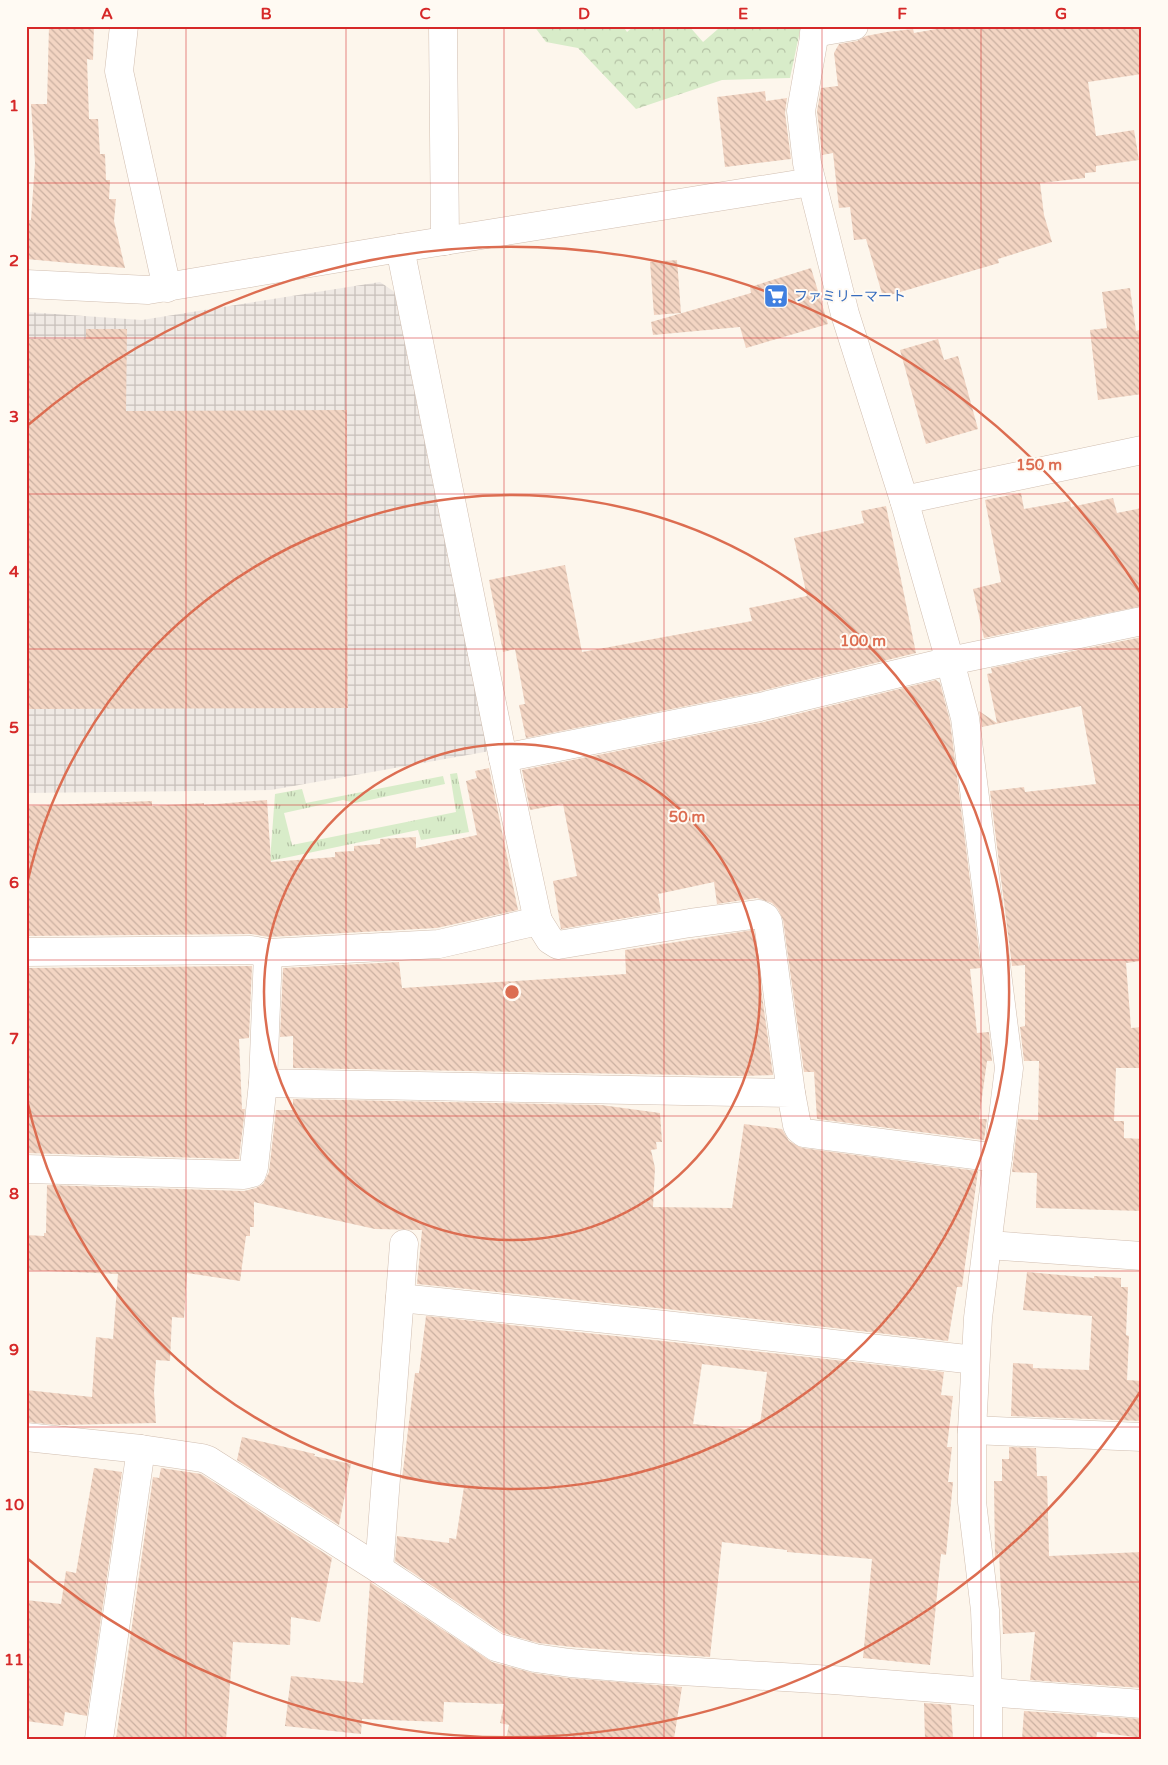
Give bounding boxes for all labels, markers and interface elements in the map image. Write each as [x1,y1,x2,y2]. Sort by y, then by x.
text: A [101,4,113,24]
text: B [260,4,272,24]
text: C [419,4,431,24]
text: D [578,4,590,24]
text: E [738,4,748,24]
text: F [897,4,907,24]
text: G [1055,4,1067,24]
text: 1 [9,96,19,116]
text: 2 [9,251,19,271]
supermarket icon: ファミリーマート [763,283,789,309]
place label: ファミリーマート [794,288,906,305]
text: 3 [9,407,19,427]
text: 150 m [1016,456,1062,474]
text: 4 [9,562,19,582]
text: 100 m [840,632,886,650]
text: 5 [9,718,19,738]
text: 50 m [669,808,705,826]
text: 6 [9,873,19,893]
centre of rings [503,983,521,1001]
text: 7 [9,1029,19,1049]
text: 8 [9,1184,19,1204]
text: 9 [9,1340,19,1360]
text: 10 [4,1495,24,1515]
text: 11 [4,1650,24,1670]

